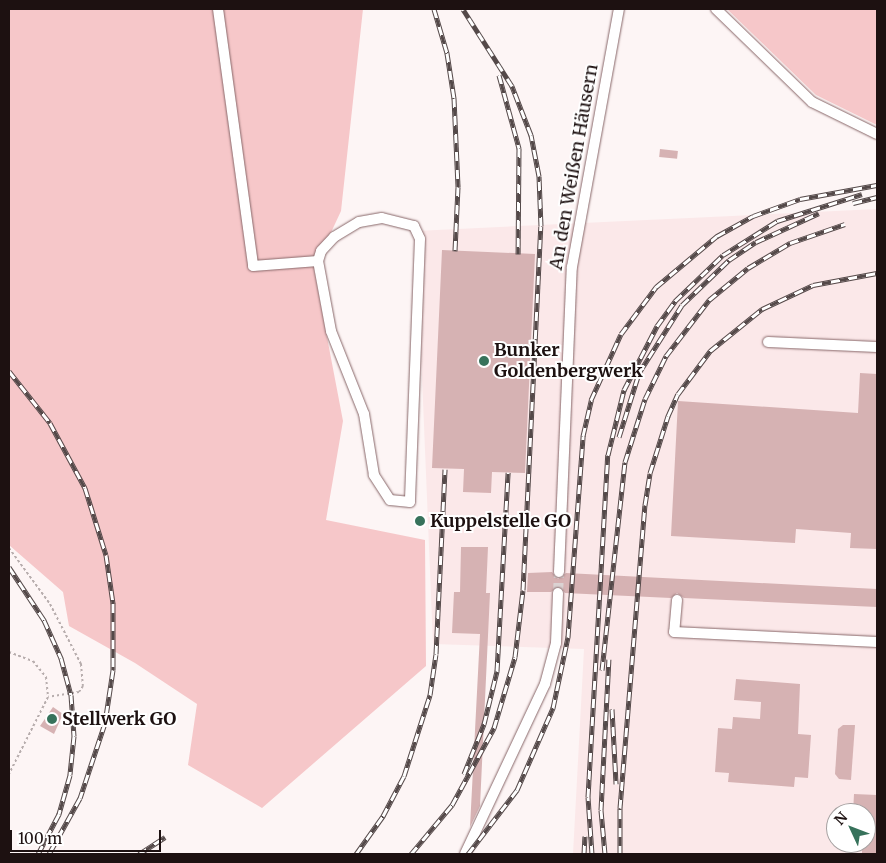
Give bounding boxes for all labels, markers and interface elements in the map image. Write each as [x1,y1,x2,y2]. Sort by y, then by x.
street label: An den Weißen Häusern [545,62,603,272]
place label: Bunker Goldenbergwerk [494,340,643,382]
marker: Bunker Goldenbergwerk [478,355,490,367]
place label: Kuppelstelle GO [430,510,571,532]
marker: Kuppelstelle GO [414,515,426,527]
place label: Stellwerk GO [62,708,177,730]
marker: Stellwerk GO [46,713,58,725]
north arrow [826,803,876,853]
text: N [830,808,851,829]
scale bar [12,820,164,852]
text: 100 m [18,829,62,848]

